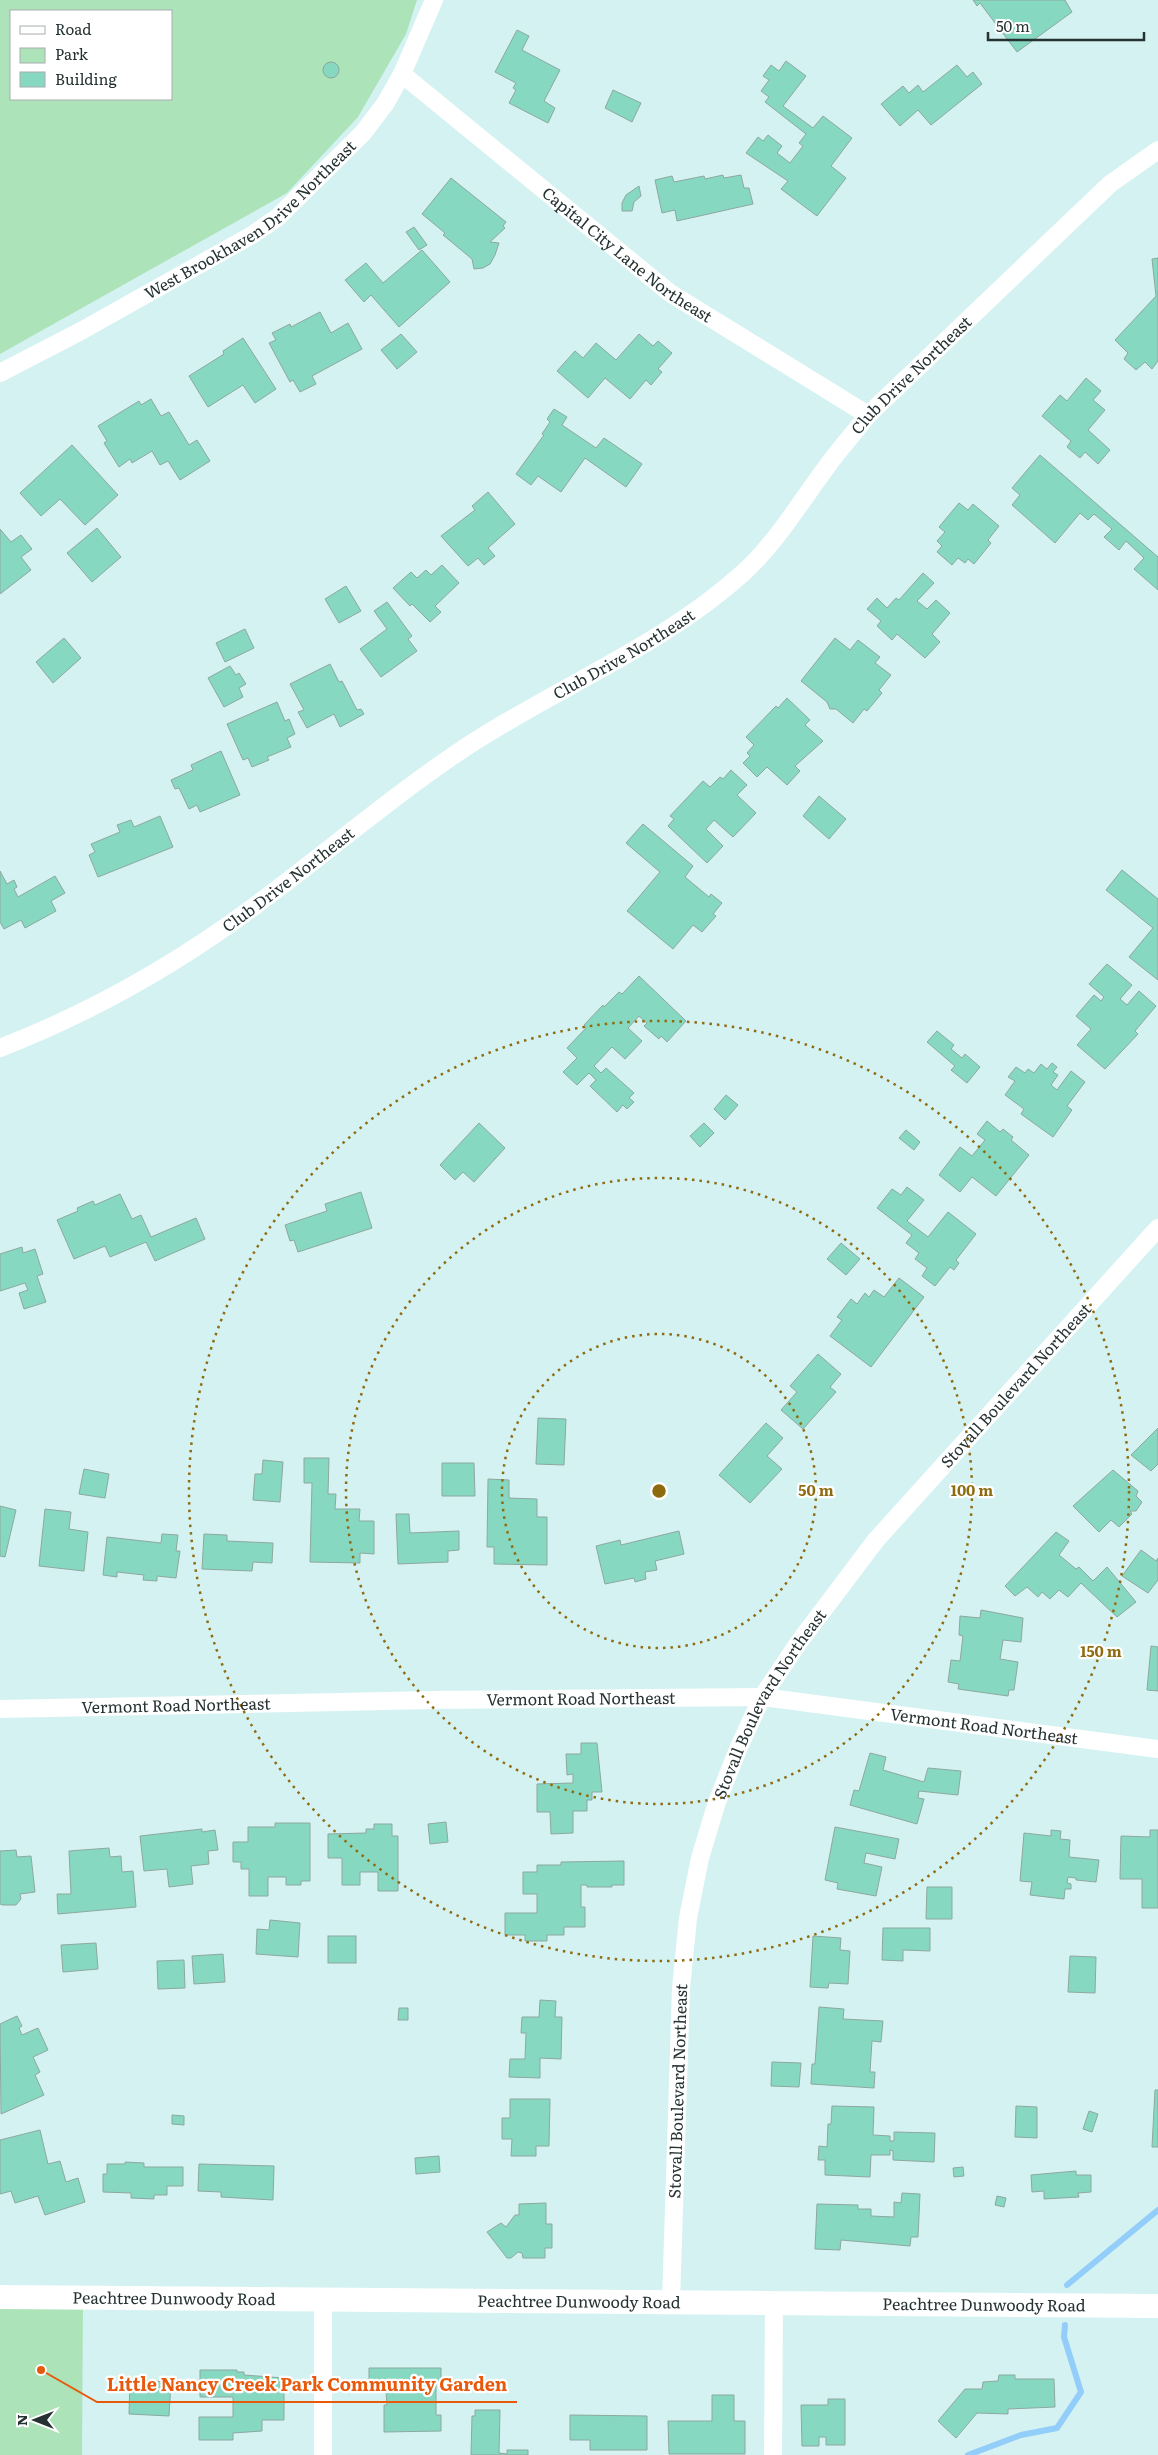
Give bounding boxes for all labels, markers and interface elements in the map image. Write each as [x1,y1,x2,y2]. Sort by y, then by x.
legend [10,10,172,100]
scale bar [988,10,1144,42]
text: 50 m [996,14,1030,37]
text: Road [55,17,91,40]
text: Park [55,42,89,65]
text: Building [55,67,117,90]
street label: West Brookhaven Drive Northeast [140,133,361,304]
street label: Capital City Lane Northeast [538,180,718,328]
street label: Club Drive Northeast [844,309,977,439]
street label: Club Drive Northeast [548,602,699,704]
street label: Club Drive Northeast [216,820,359,937]
street label: Stovall Boulevard Northeast [934,1297,1096,1472]
text: 50 m [798,1478,834,1501]
text: 100 m [951,1478,993,1501]
centre of rings [650,1482,668,1500]
street label: Stovall Boulevard Northeast [707,1603,831,1802]
text: 150 m [1080,1639,1122,1662]
street label: Vermont Road Northeast [486,1685,676,1711]
street label: Vermont Road Northeast [81,1690,271,1718]
street label: Vermont Road Northeast [889,1701,1080,1749]
street label: Stovall Boulevard Northeast [661,1982,692,2199]
street label: Peachtree Dunwoody Road [72,2285,276,2310]
street label: Peachtree Dunwoody Road [477,2288,681,2313]
street label: Peachtree Dunwoody Road [882,2291,1086,2316]
callout: Little Nancy Creek Park Community Garden [97,2369,517,2402]
text: Little Nancy Creek Park Community Garden [107,2370,508,2397]
north arrow [10,2395,60,2445]
text: N [11,2414,31,2426]

